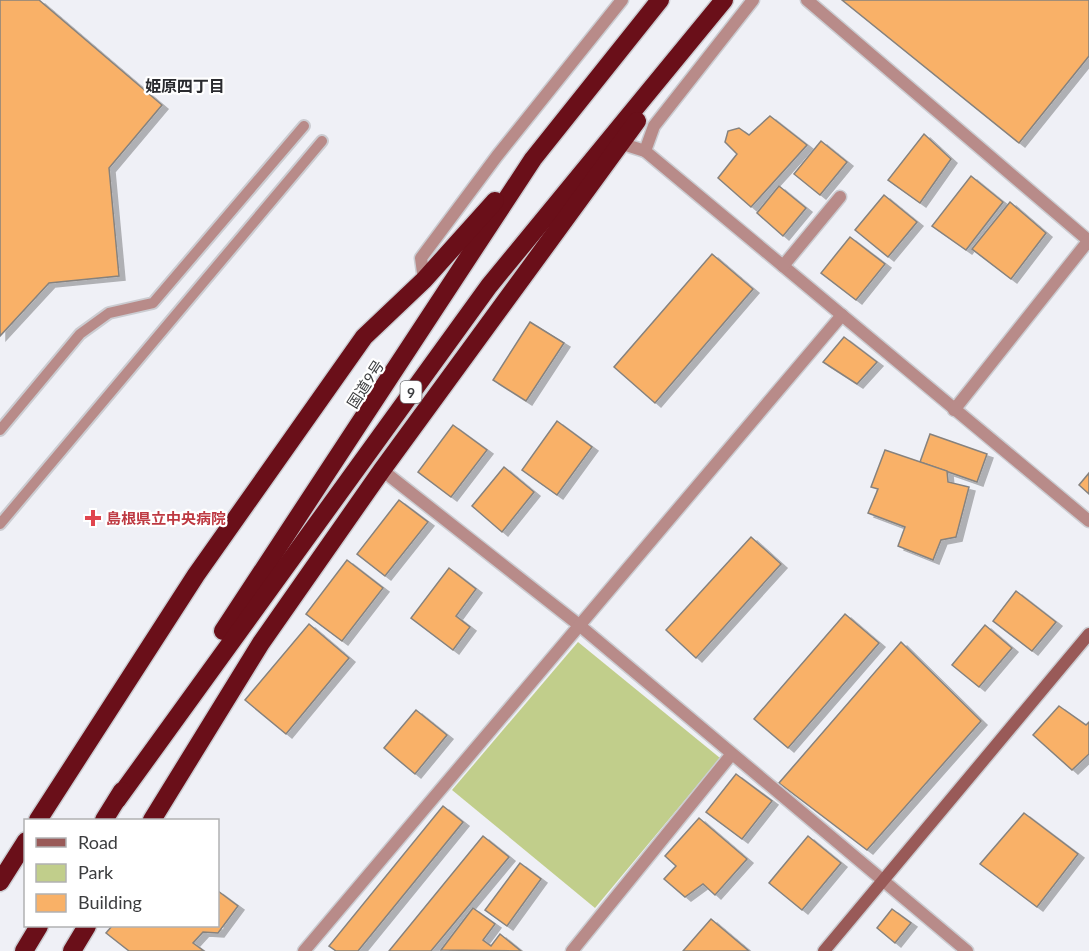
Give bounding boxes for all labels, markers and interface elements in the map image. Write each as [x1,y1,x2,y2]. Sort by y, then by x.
district label: 姫原四丁目 [145,76,225,95]
street label: 国道9号 [343,357,387,411]
road number: 9 [400,381,422,403]
marker: 島根県立中央病院 [84,509,102,527]
place label: 島根県立中央病院 [106,509,226,527]
legend [24,819,219,927]
text: Road [78,831,118,853]
text: Park [78,861,114,883]
text: Building [78,891,142,913]

